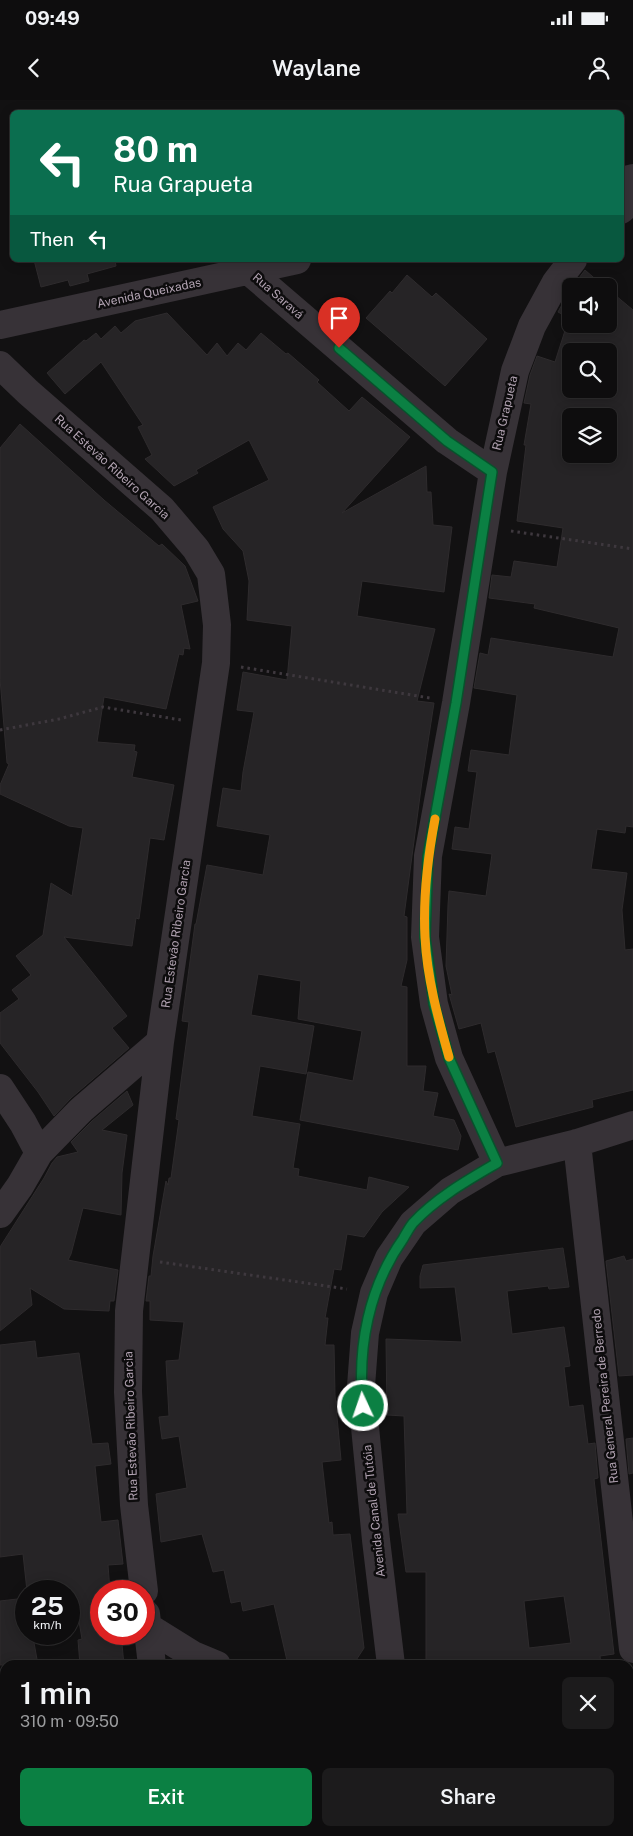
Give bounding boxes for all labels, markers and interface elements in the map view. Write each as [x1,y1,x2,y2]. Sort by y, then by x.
text: 09:49 [25,7,80,29]
icon: back [20,54,48,82]
icon: person [585,54,613,82]
text: Waylane [272,55,361,81]
text: 80 m [113,129,198,170]
icon: left [30,130,95,195]
text: Rua Grapueta [113,171,253,197]
icon: left [84,225,112,253]
text: Then [30,228,74,250]
street label: Rua Saravá [250,270,306,322]
street label: Avenida Queixadas [96,275,202,311]
map controls [562,278,617,463]
button: sound [562,278,617,333]
pin [318,297,360,348]
icon: arrive [325,304,353,332]
button: search [562,343,617,398]
street label: Rua Grapueta [490,374,520,452]
button: layers [562,408,617,463]
street label: Rua Estevão Ribeiro Garcia [52,412,172,522]
street label: Rua Estevão Ribeiro Garcia [159,859,193,1009]
street label: Rua General Pereira de Berredo [589,1308,621,1484]
street label: Rua Estevão Ribeiro Garcia [121,1351,141,1501]
position arrow [336,1379,388,1431]
street label: Avenida Canal de Tutóia [360,1444,388,1578]
speed limit sign: 30 [90,1580,155,1645]
text: 25 [31,1591,64,1621]
text: km/h [33,1618,62,1632]
text: 1 min [20,1675,91,1711]
button: close [562,1677,614,1729]
text: 310 m · 09:50 [20,1712,119,1731]
button: Exit [20,1768,312,1826]
button: Share [322,1768,614,1826]

